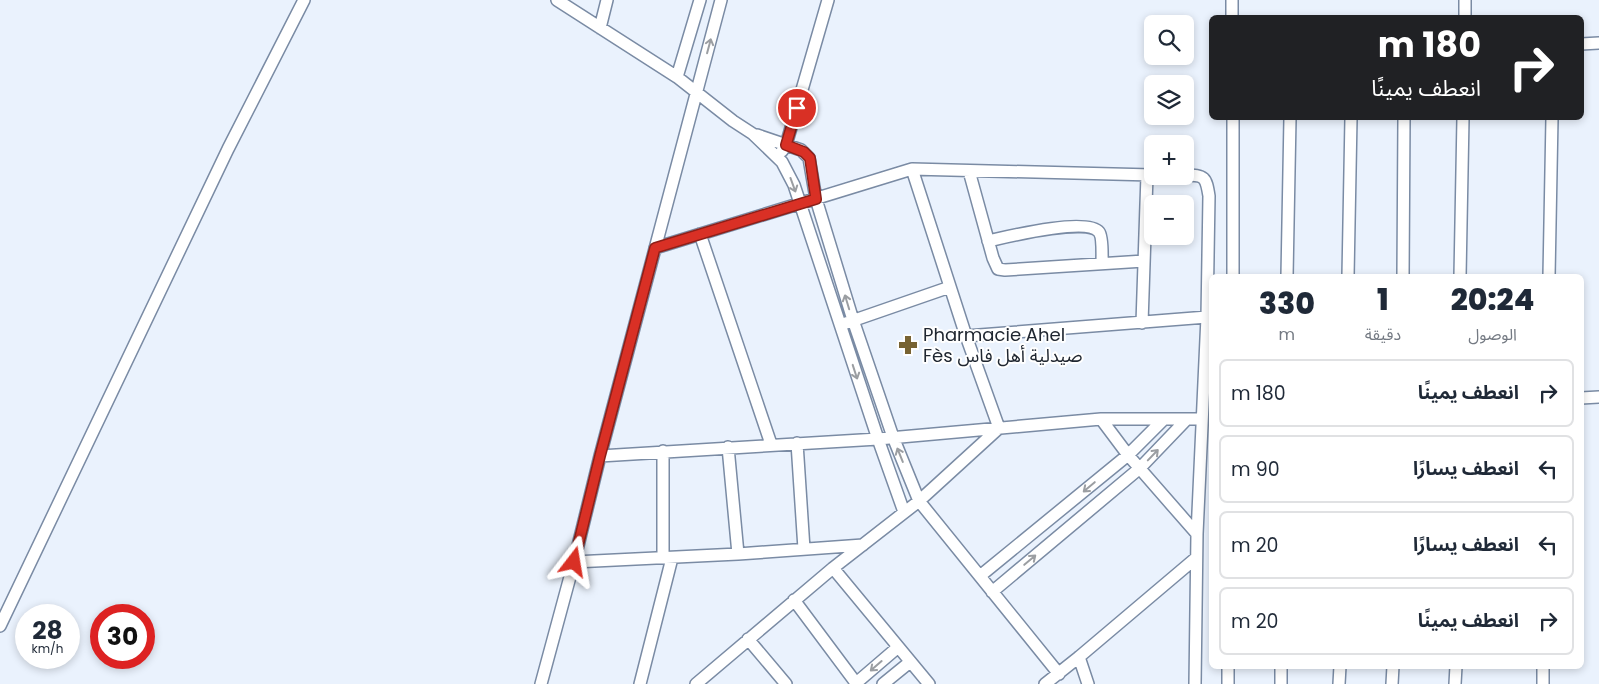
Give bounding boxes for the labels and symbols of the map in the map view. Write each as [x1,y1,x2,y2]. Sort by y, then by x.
one-way arrow [705,39,714,55]
pin [776,87,818,129]
one-way arrow [789,177,798,192]
one-way arrow [842,294,852,310]
place label: Pharmacie Ahel Fès صيدلية أهل فاس [923,322,1082,368]
pharmacy icon: Pharmacie Ahel Fès صيدلية أهل فاس [897,334,919,356]
one-way arrow [851,364,861,380]
one-way arrow [895,448,904,463]
one-way arrow [1147,448,1159,461]
one-way arrow [1083,481,1096,492]
position arrow [547,535,599,587]
one-way arrow [1023,555,1036,566]
speed limit sign: 30 [90,604,155,669]
one-way arrow [870,660,883,672]

